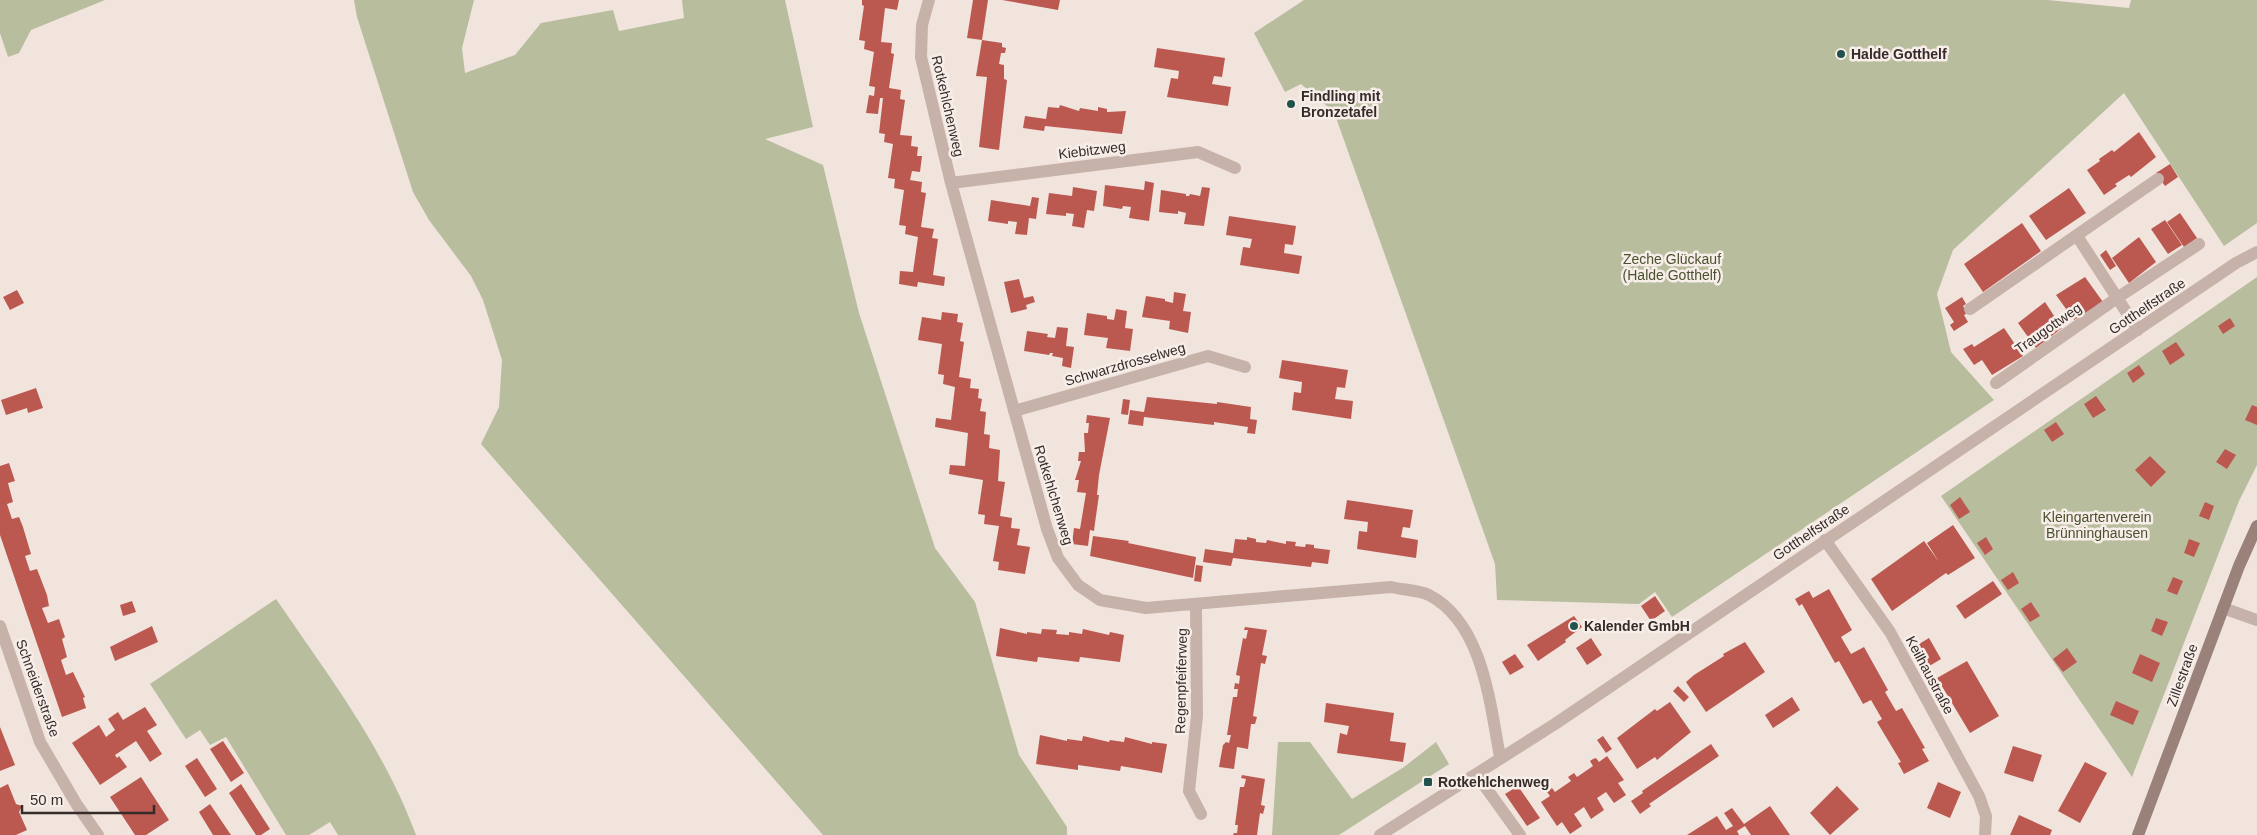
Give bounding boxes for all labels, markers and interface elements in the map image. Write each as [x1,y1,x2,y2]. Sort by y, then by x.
place label: Halde Gotthelf [1851,46,1947,62]
marker: Halde Gotthelf [1835,48,1847,60]
street label: Rotkehlchenweg [929,54,967,158]
place label: Findling mit Bronzetafel [1301,88,1381,120]
marker: Findling mit Bronzetafel [1285,98,1297,110]
street label: Kiebitzweg [1057,138,1127,162]
park label: Zeche Glückauf (Halde Gotthelf) [1623,251,1721,283]
street label: Gotthelfstraße [2106,274,2188,337]
street label: Traugottweg [2012,299,2084,357]
street label: Schwarzdrosselweg [1063,339,1187,389]
street label: Rotkehlchenweg [1031,443,1077,547]
street label: Gotthelfstraße [1770,500,1852,563]
park label: Kleingartenverein Brünninghausen [2043,509,2151,541]
place label: Kalender GmbH [1584,618,1690,634]
marker: Kalender GmbH [1568,620,1580,632]
street label: Regenpfeiferweg [1172,628,1190,734]
street label: Keilhaustraße [1903,633,1957,717]
street label: Schneiderstraße [13,637,63,739]
street label: Zillestraße [2163,641,2201,708]
place label: Rotkehlchenweg [1438,774,1549,790]
marker: Rotkehlchenweg [1422,776,1434,788]
scale bar [22,782,155,814]
text: 50 m [30,791,63,808]

